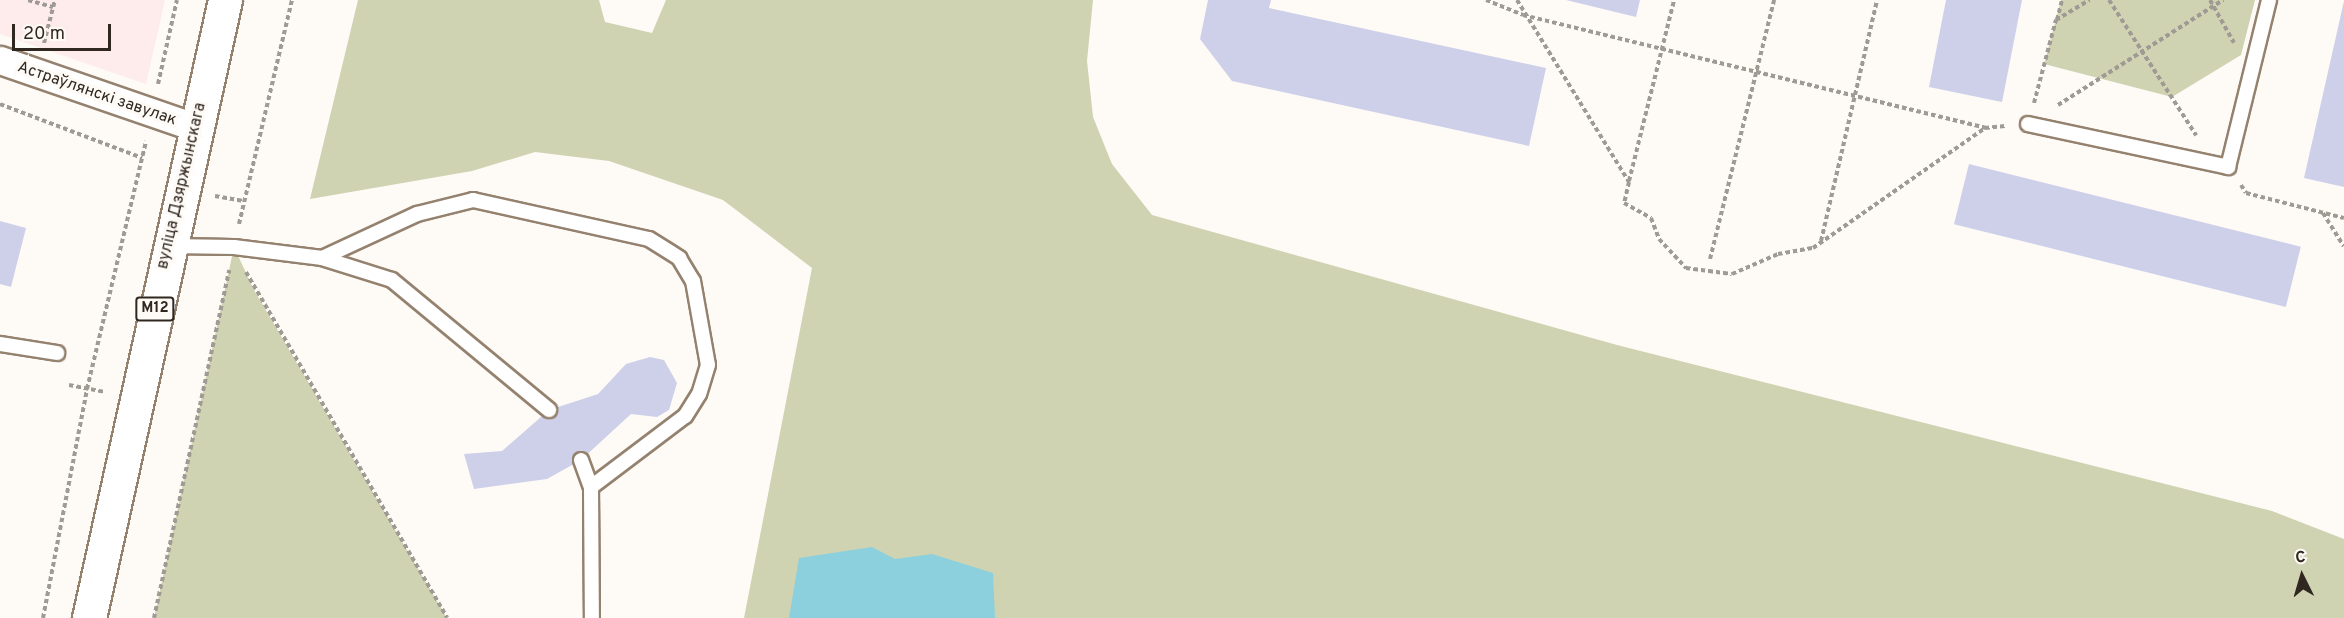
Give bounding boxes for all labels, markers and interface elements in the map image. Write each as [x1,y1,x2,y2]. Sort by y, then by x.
scale bar [15,12,114,50]
text: 20 m [23,23,65,46]
street label: Астраўлянскі завулак [15,58,179,130]
street label: вуліца Дзяржынскага [154,101,210,271]
road number: М12 [134,297,176,321]
north arrow [2272,546,2332,606]
text: С [2294,548,2306,568]

